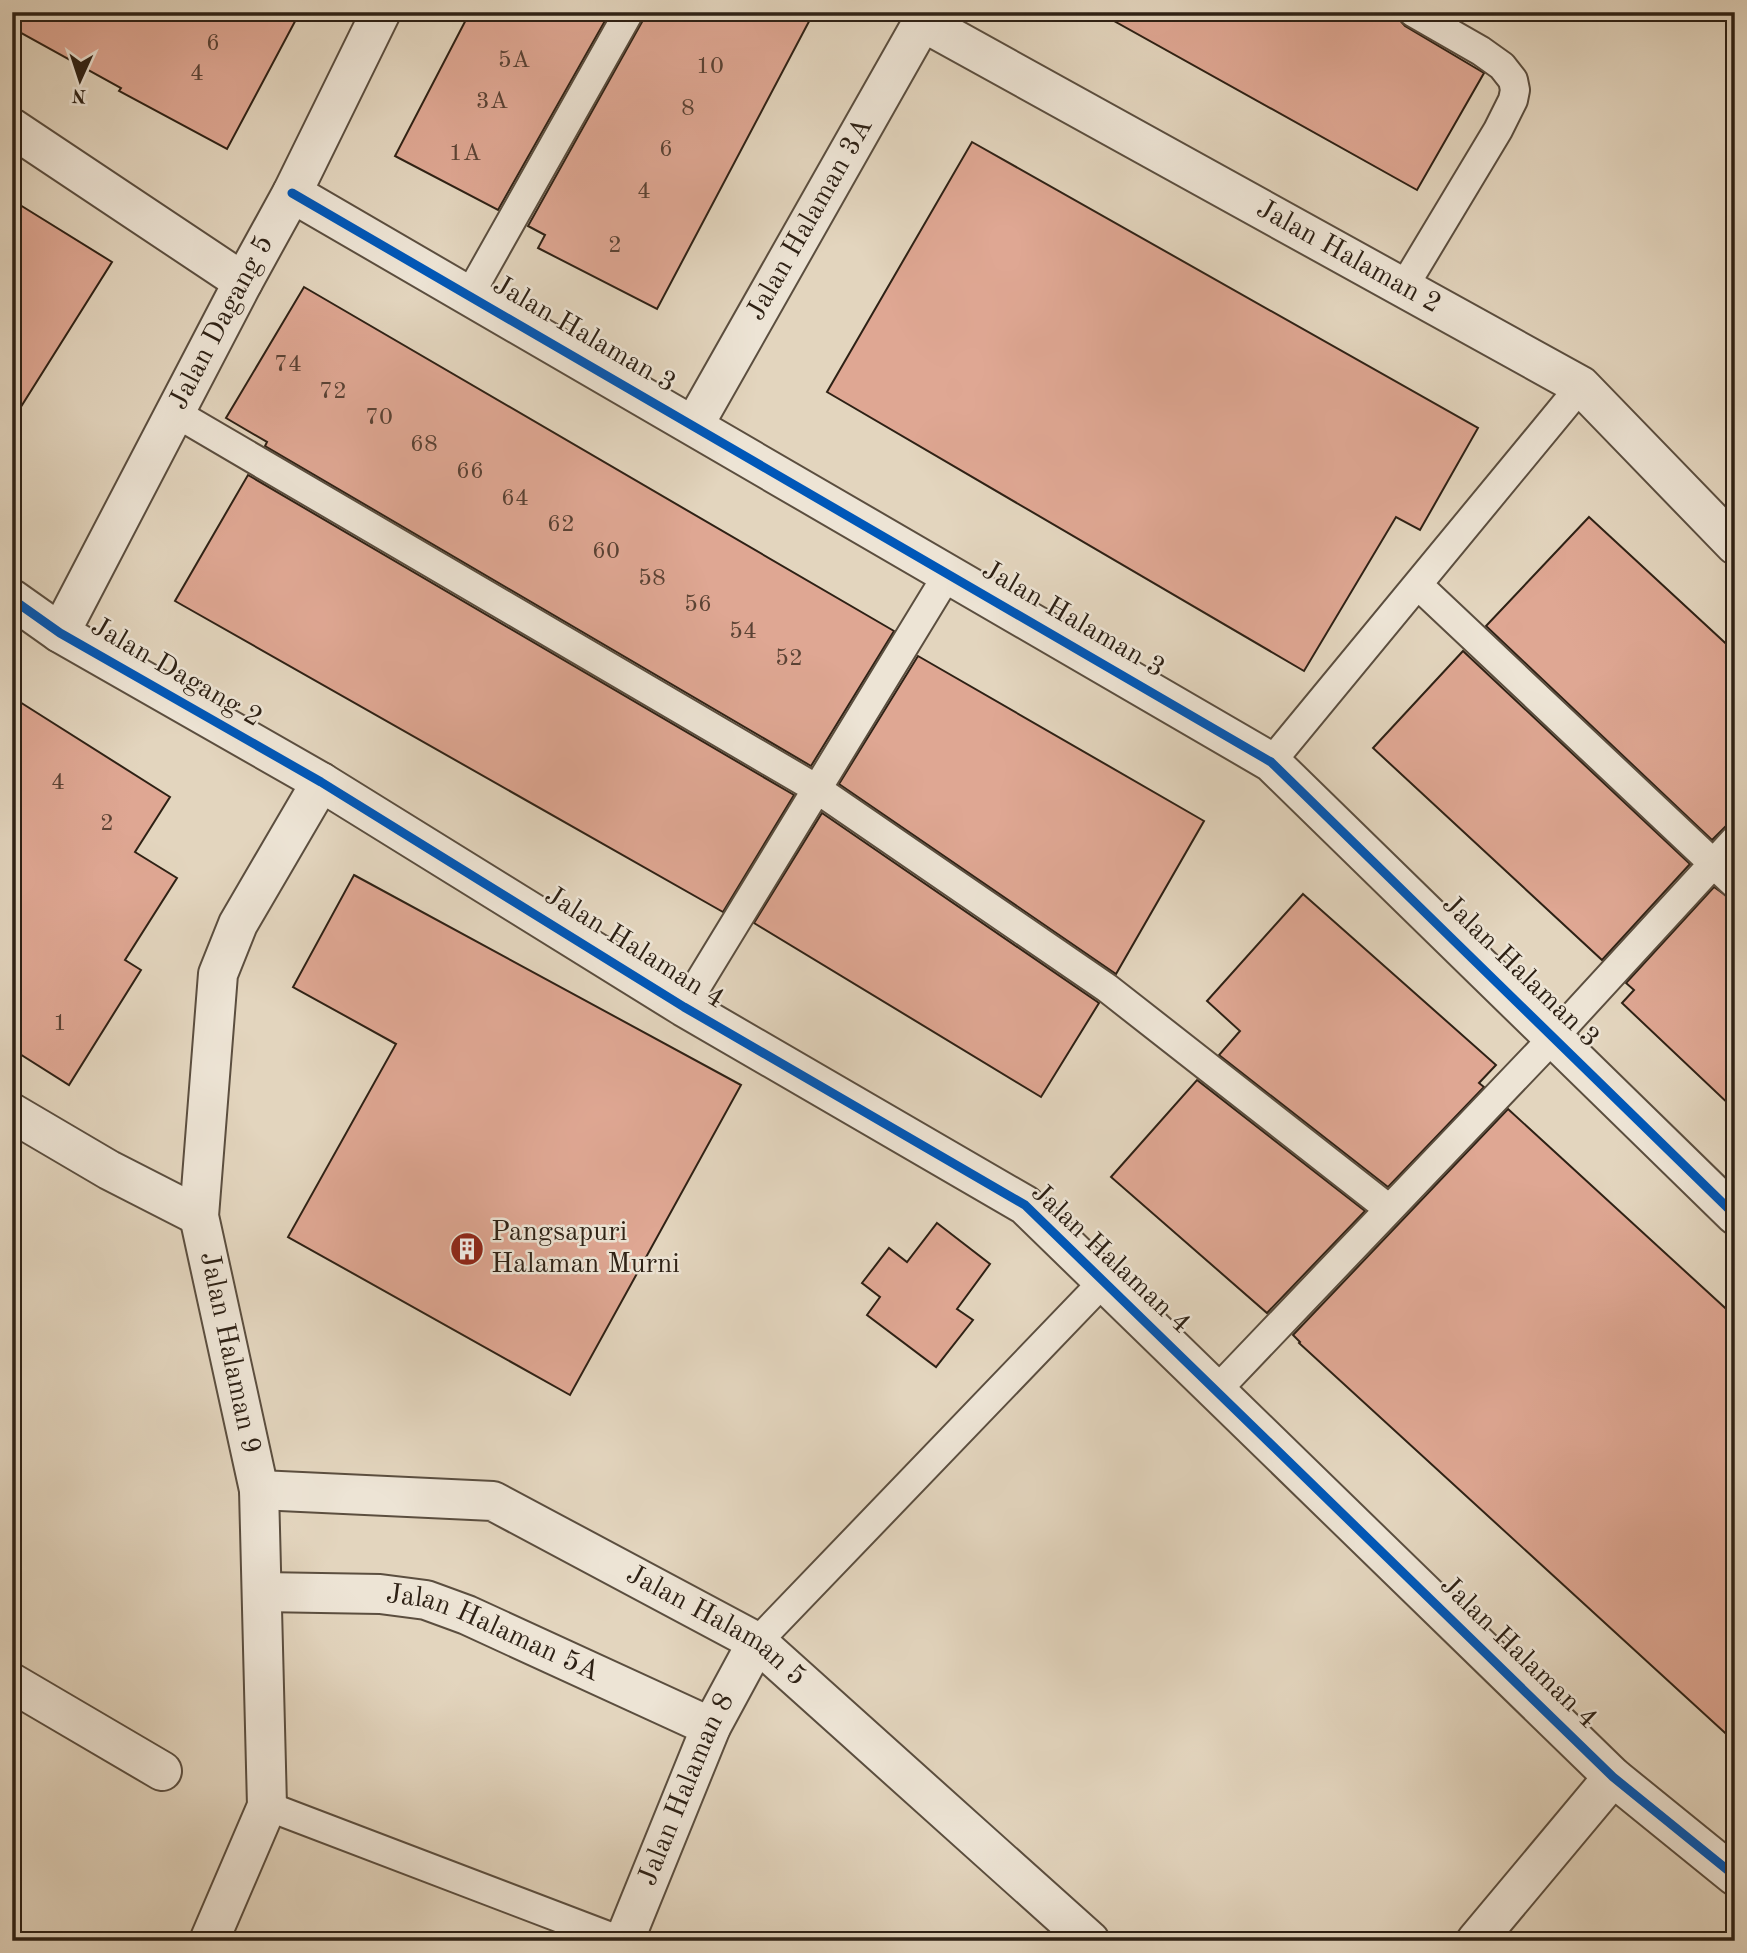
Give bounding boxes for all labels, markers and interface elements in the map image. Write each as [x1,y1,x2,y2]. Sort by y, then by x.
house number: 6 [206,32,220,56]
north arrow [46,46,116,116]
house number: 5A [498,49,530,73]
house number: 10 [696,55,724,79]
house number: 4 [190,62,204,86]
text: N [71,85,87,104]
house number: 3A [476,90,508,114]
house number: 8 [681,97,695,121]
street label: Jalan Halaman 3A [742,114,879,325]
house number: 6 [659,138,673,162]
house number: 1A [449,142,481,166]
house number: 4 [637,180,651,204]
street label: Jalan Halaman 2 [1251,195,1445,319]
street label: Jalan Dagang 5 [165,231,280,414]
house number: 2 [608,234,622,258]
street label: Jalan Halaman 3 [488,271,680,399]
house number: 74 [274,353,302,377]
house number: 72 [319,380,347,404]
house number: 70 [365,406,393,430]
house number: 68 [410,433,438,457]
house number: 66 [456,460,484,484]
house number: 64 [501,487,529,511]
house number: 62 [547,513,575,537]
house number: 60 [592,540,620,564]
street label: Jalan Halaman 3 [977,556,1169,684]
house number: 58 [638,567,666,591]
house number: 56 [684,593,712,617]
street label: Jalan Dagang 2 [86,613,266,733]
house number: 54 [729,620,757,644]
house number: 52 [775,647,803,671]
house number: 4 [51,771,65,795]
house number: 2 [100,812,114,836]
street label: Jalan Halaman 4 [539,882,729,1014]
street label: Jalan Halaman 3 [1436,890,1604,1054]
house number: 1 [53,1012,67,1036]
street label: Jalan Halaman 4 [1025,1179,1195,1339]
place label: Pangsapuri Halaman Murni [491,1219,680,1279]
building icon: Pangsapuri Halaman Murni [448,1230,486,1268]
street label: Jalan Halaman 9 [194,1249,264,1457]
street label: Jalan Halaman 5 [621,1561,811,1692]
street label: Jalan Halaman 4 [1434,1571,1602,1735]
street label: Jalan Halaman 5A [384,1581,603,1688]
street label: Jalan Halaman 8 [634,1689,740,1890]

